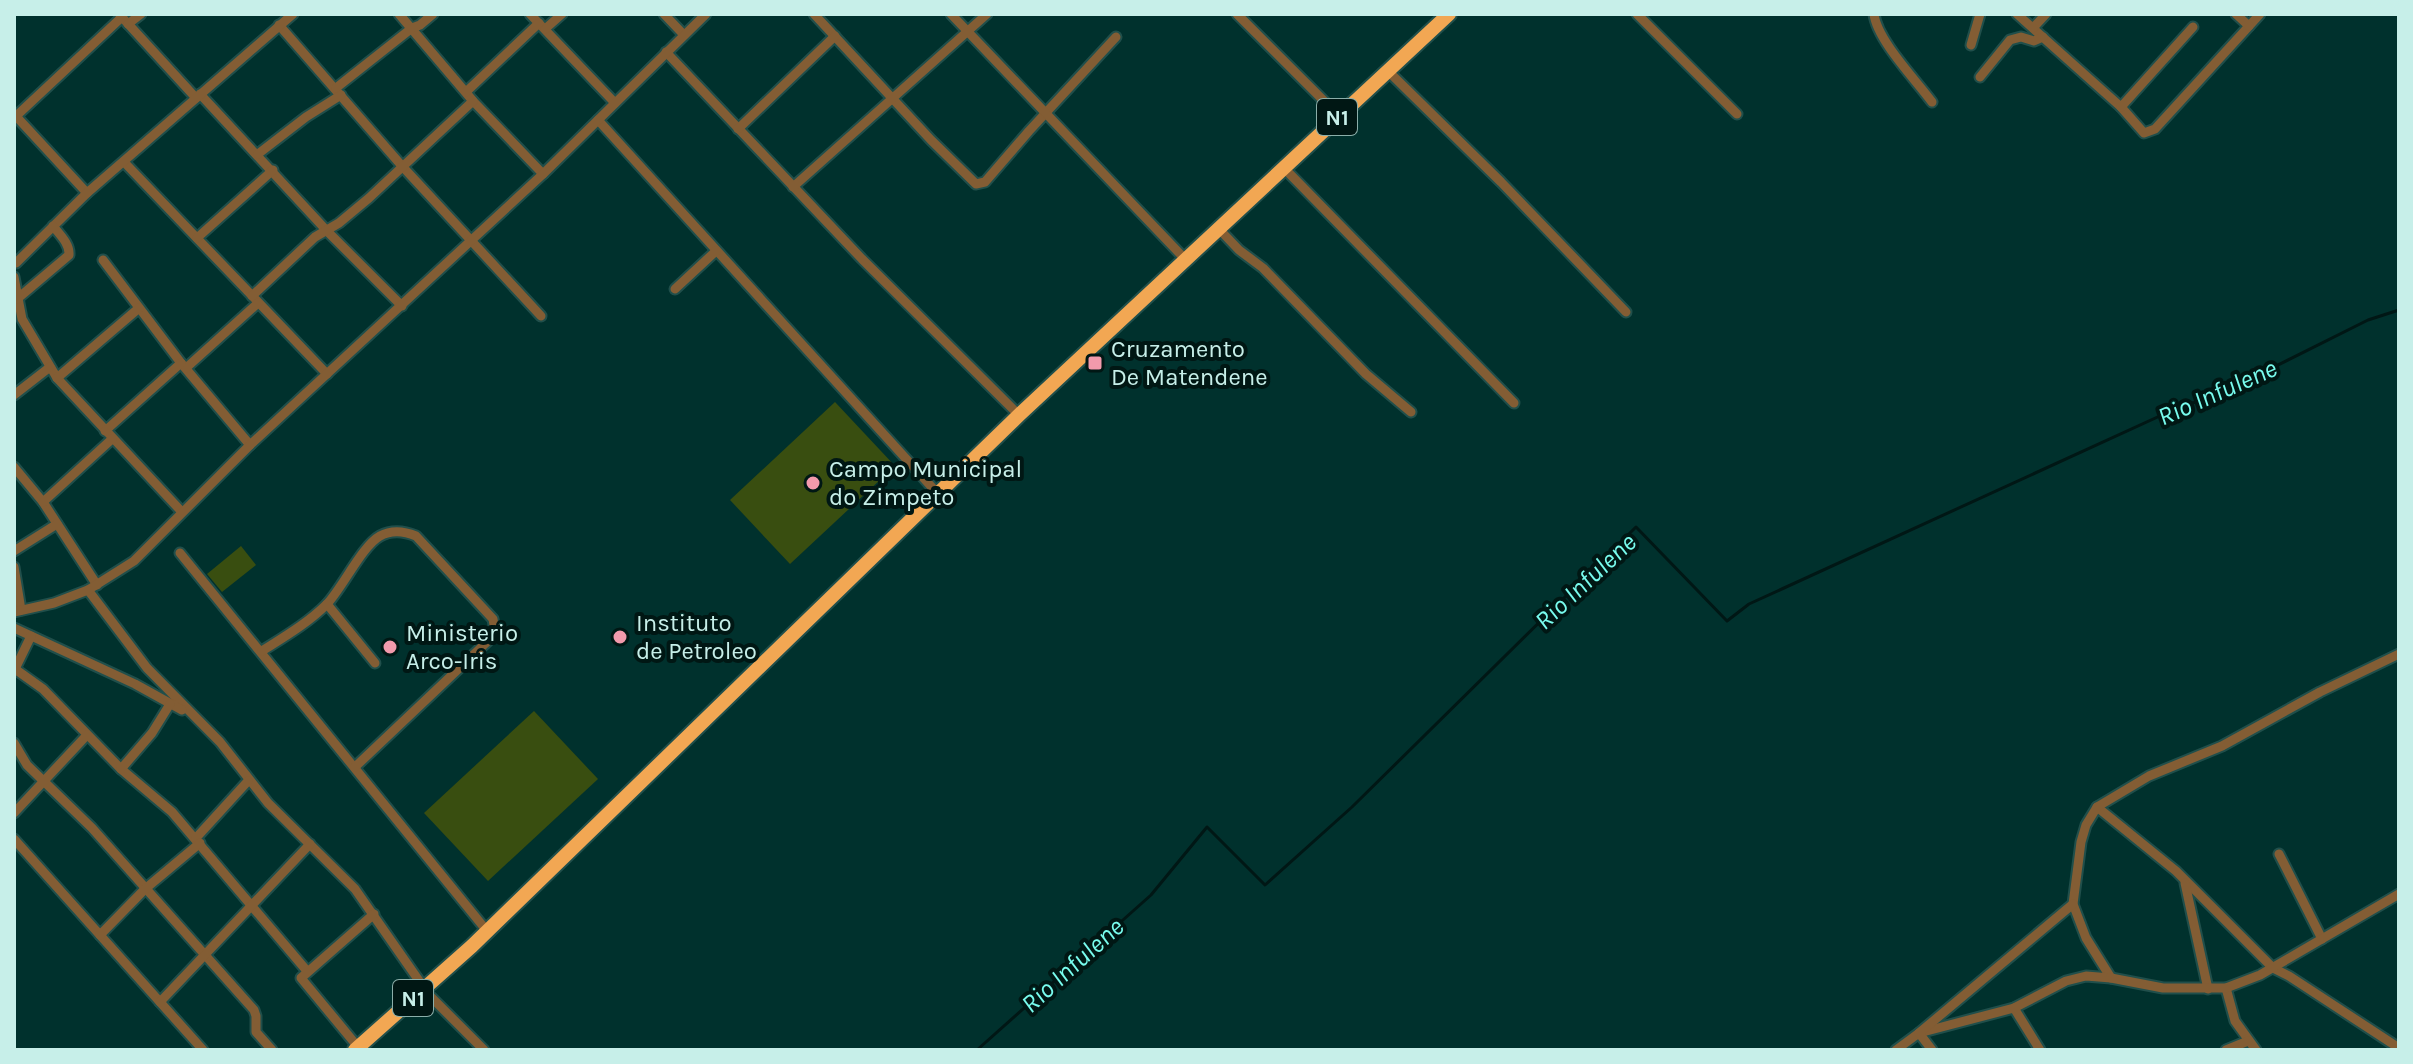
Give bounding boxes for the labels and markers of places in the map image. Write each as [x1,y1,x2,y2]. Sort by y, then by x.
place label: Cruzamento De Matendene [1111,335,1268,391]
marker: Cruzamento De Matendene [1086,354,1104,372]
place label: Campo Municipal do Zimpeto [829,455,1022,511]
marker: Campo Municipal do Zimpeto [804,474,822,492]
place label: Instituto de Petroleo [636,609,757,665]
place label: Ministerio Arco-Iris [406,619,518,675]
marker: Instituto de Petroleo [611,628,629,646]
marker: Ministerio Arco-Iris [381,638,399,656]

